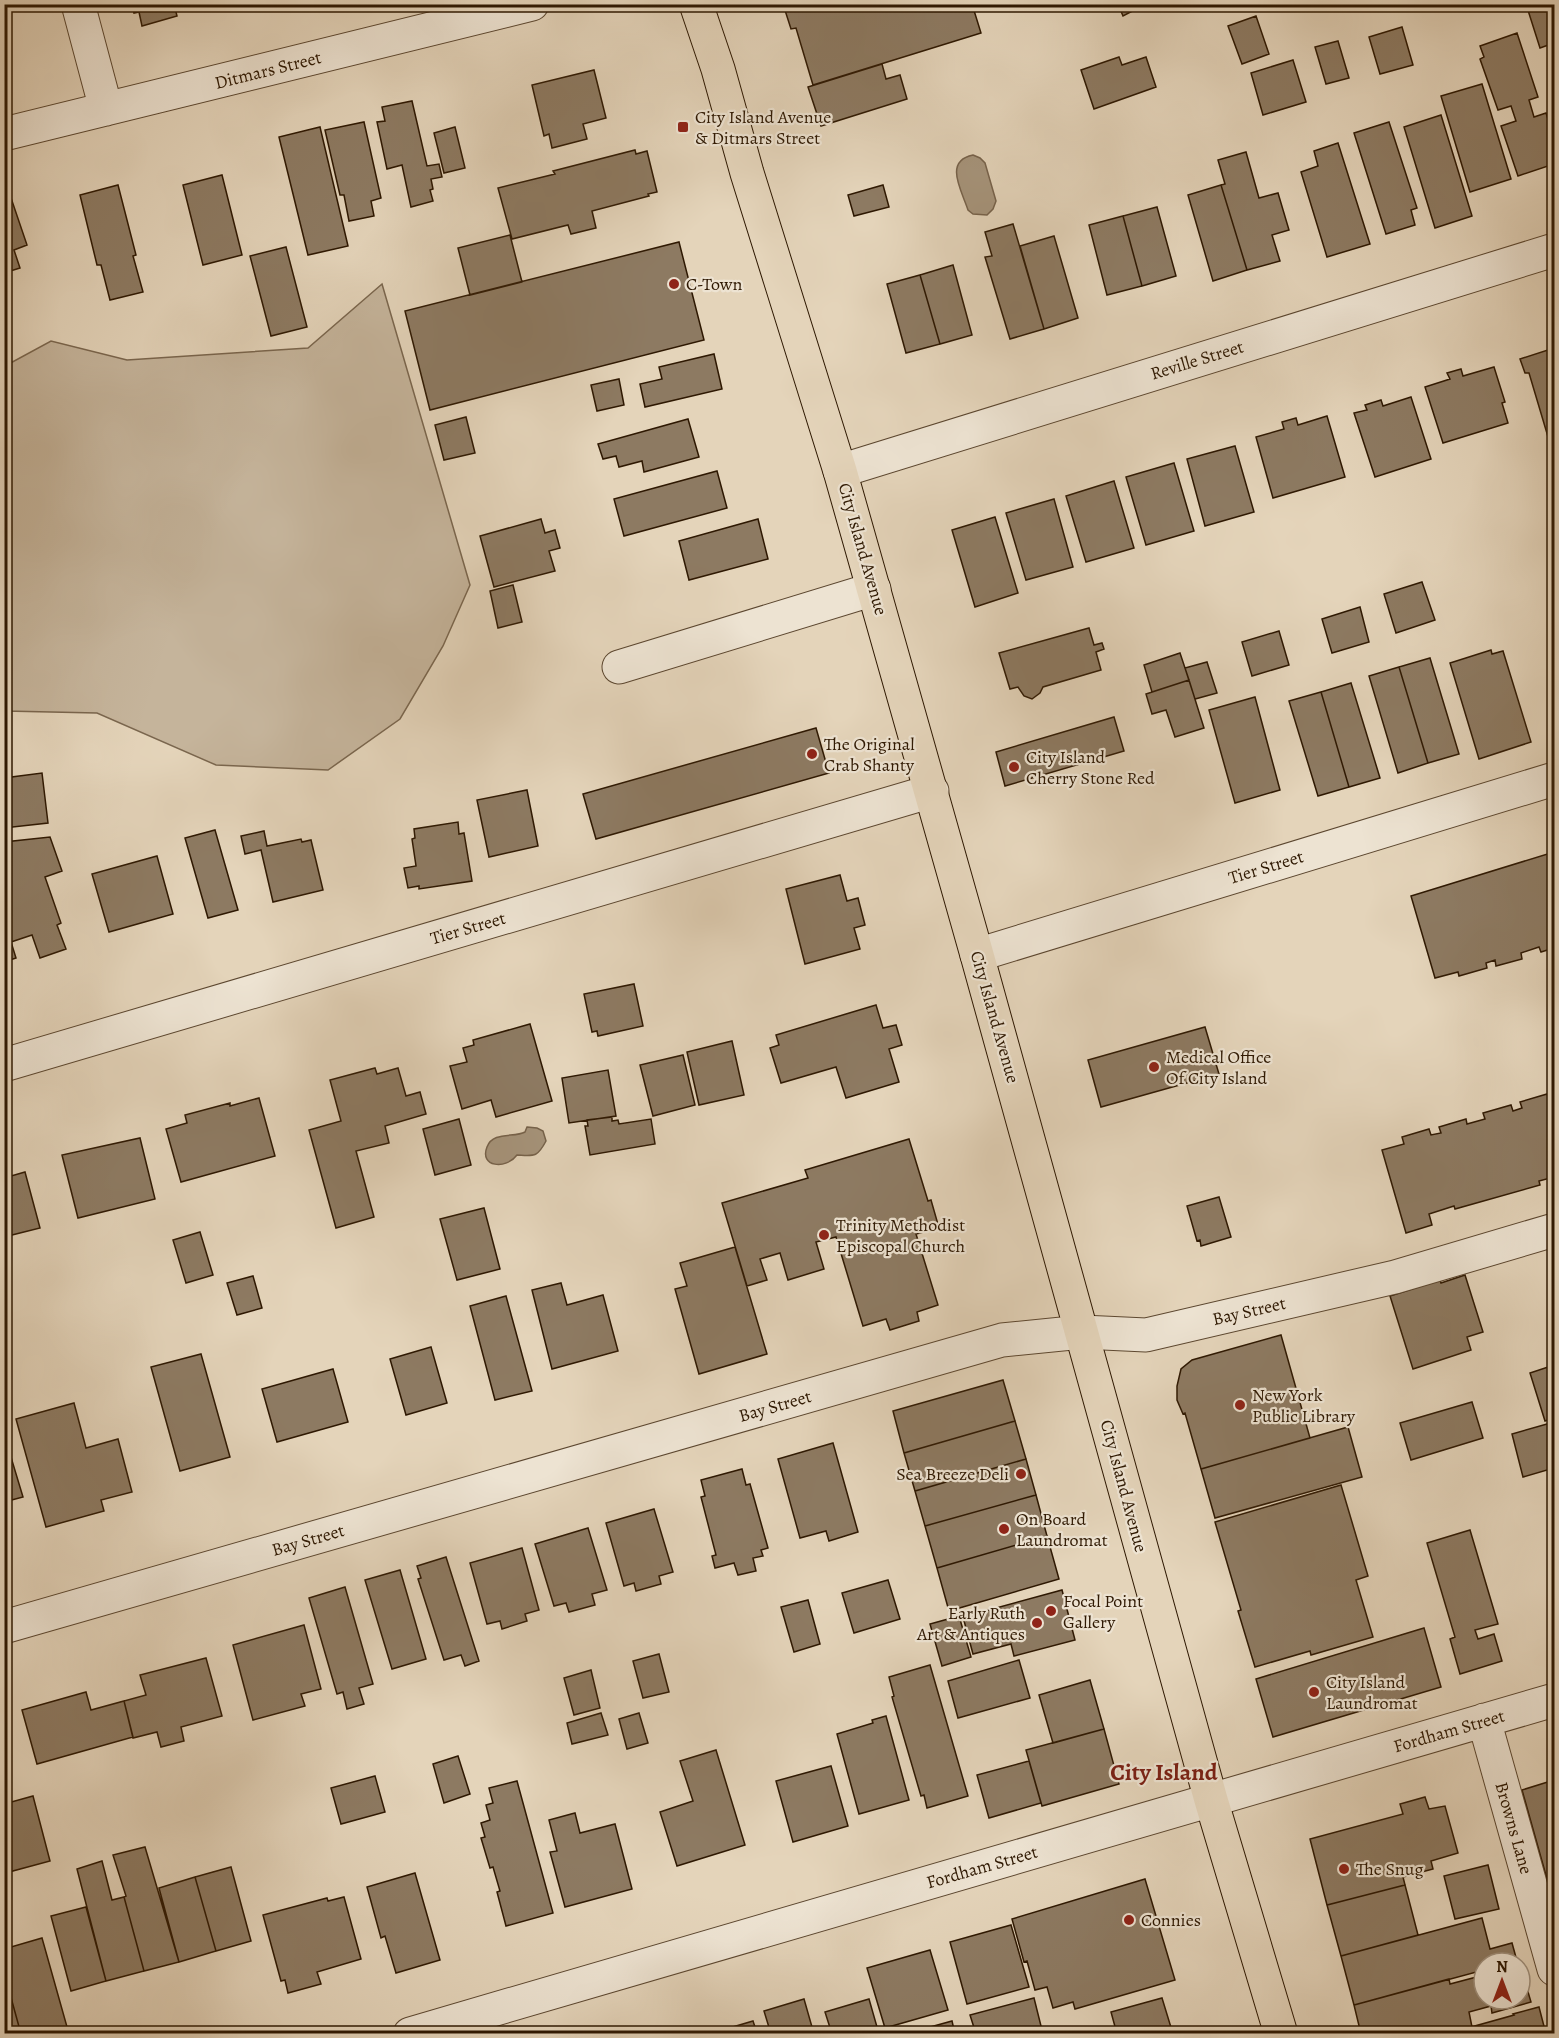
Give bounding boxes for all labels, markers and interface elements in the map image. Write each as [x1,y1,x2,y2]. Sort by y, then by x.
street label: Ditmars Street [212,45,324,95]
place label: City Island Avenue & Ditmars Street [695,105,831,150]
marker: City Island Avenue & Ditmars Street [676,120,690,134]
place label: C-Town [686,272,742,296]
marker: C-Town [667,277,681,291]
street label: Reville Street [1147,334,1247,386]
street label: City Island Avenue [833,480,893,618]
place label: The Original Crab Shanty [824,732,915,777]
place label: City Island Cherry Stone Red [1026,745,1155,790]
marker: The Original Crab Shanty [805,747,819,761]
marker: City Island Cherry Stone Red [1007,760,1021,774]
street label: Tier Street [1226,844,1306,890]
street label: Tier Street [428,906,508,950]
street label: City Island Avenue [965,948,1025,1086]
place label: Medical Office Of City Island [1166,1045,1271,1090]
marker: Medical Office Of City Island [1147,1060,1161,1074]
place label: Trinity Methodist Episcopal Church [836,1213,966,1258]
marker: Trinity Methodist Episcopal Church [817,1228,831,1242]
street label: Bay Street [1210,1291,1288,1331]
place label: New York Public Library [1252,1383,1356,1428]
street label: Bay Street [736,1384,814,1428]
marker: New York Public Library [1233,1398,1247,1412]
street label: City Island Avenue [1095,1417,1153,1555]
place label: Sea Breeze Deli [896,1462,1009,1486]
marker: Sea Breeze Deli [1014,1467,1028,1481]
place label: On Board Laundromat [1016,1507,1108,1552]
street label: Bay Street [269,1518,347,1562]
marker: On Board Laundromat [997,1522,1011,1536]
place label: Focal Point Gallery [1063,1589,1143,1634]
place label: Early Ruth Art & Antiques [916,1601,1025,1646]
marker: Focal Point Gallery [1044,1604,1058,1618]
marker: Early Ruth Art & Antiques [1030,1616,1044,1630]
place label: City Island Laundromat [1326,1670,1418,1715]
marker: City Island Laundromat [1307,1685,1321,1699]
street label: Fordham Street [1391,1704,1507,1758]
district label: City Island [1110,1756,1218,1788]
street label: Browns Lane [1489,1779,1539,1877]
street label: Fordham Street [924,1840,1040,1894]
place label: The Snug [1356,1857,1423,1881]
marker: The Snug [1337,1862,1351,1876]
place label: Connies [1141,1908,1201,1932]
marker: Connies [1122,1913,1136,1927]
north arrow [1472,1951,1532,2011]
text: N [1496,1956,1508,1978]

